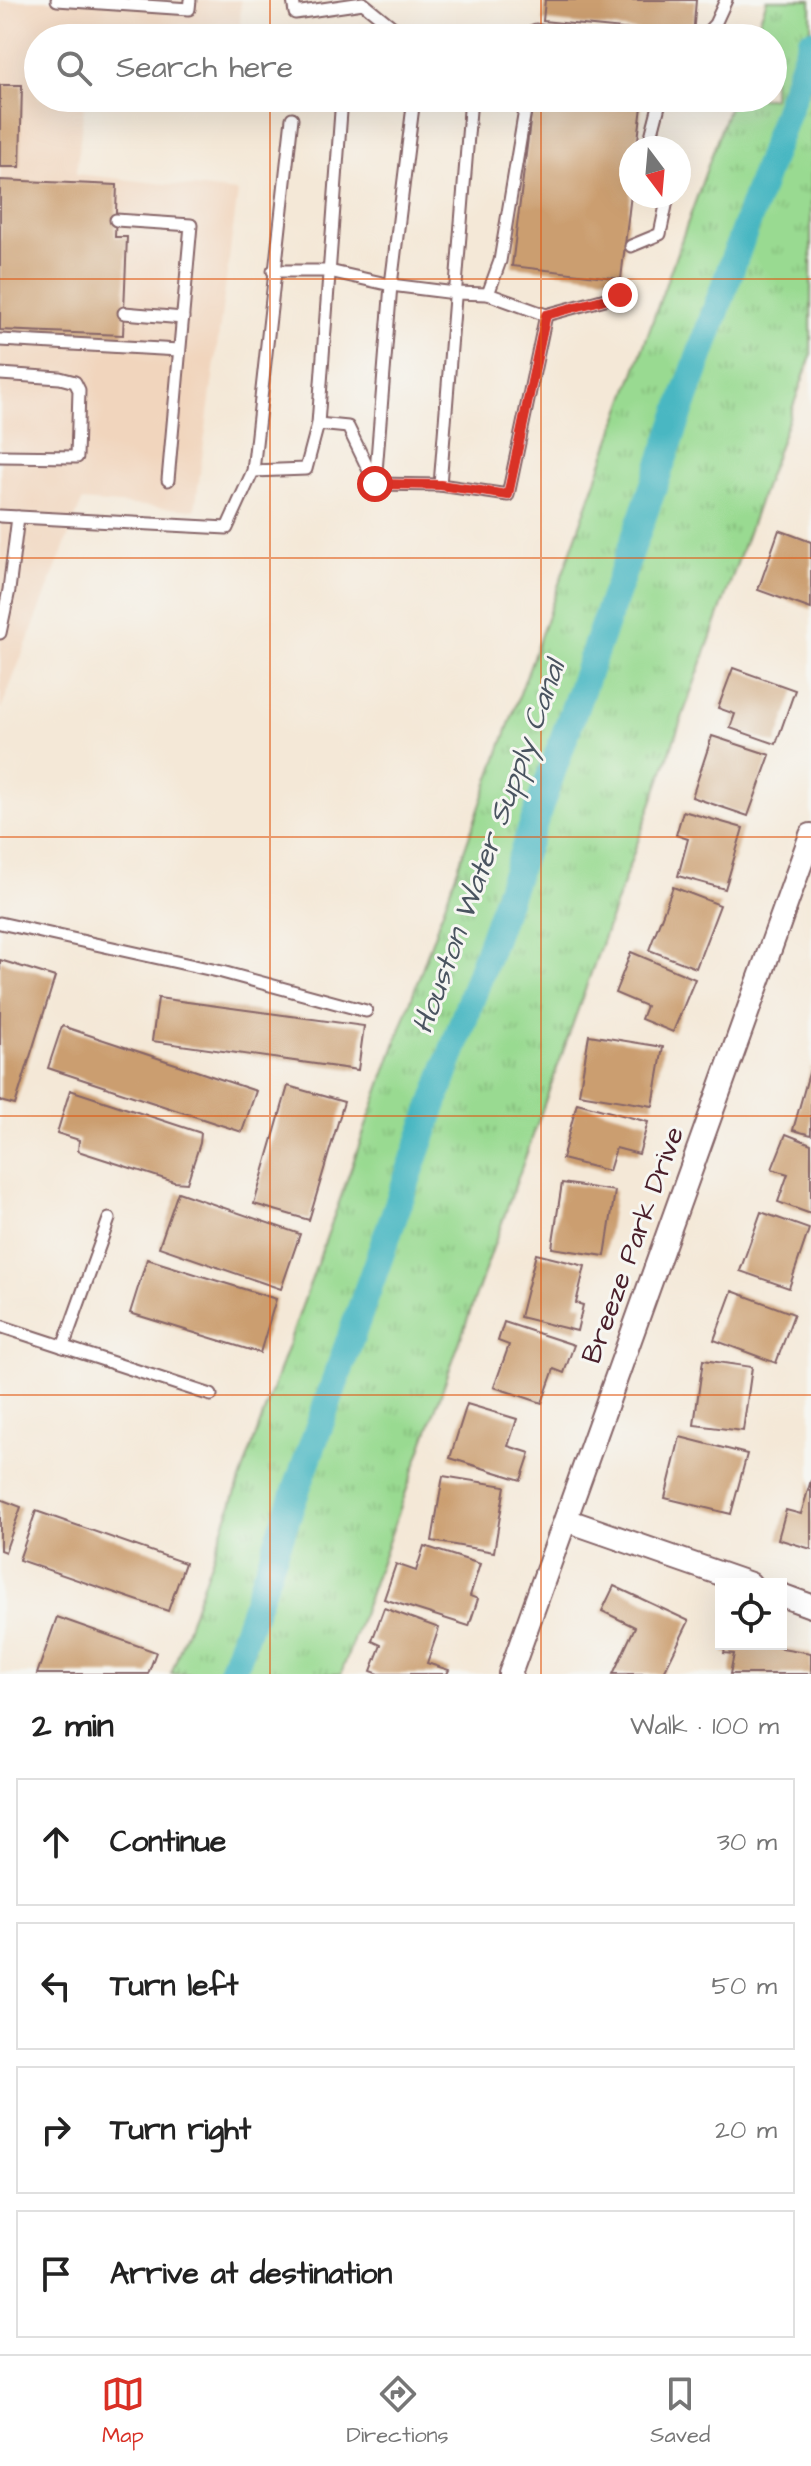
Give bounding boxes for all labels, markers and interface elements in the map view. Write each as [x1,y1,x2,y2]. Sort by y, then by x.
search box [24,24,787,112]
icon: search [52,46,96,90]
text: Search here [116,47,293,89]
north arrow [619,136,691,208]
route end [602,277,638,313]
route start [357,466,393,502]
water label: Houston Water Supply Canal [402,651,578,1040]
street label: Breeze Park Drive [572,1121,694,1369]
map controls [715,1578,787,1650]
button: locate [715,1578,787,1650]
text: 2 min [32,1702,114,1750]
text: Walk · 100 m [630,1708,779,1744]
icon: ahead [34,1820,78,1864]
text: Continue [110,1821,226,1863]
text: 30 m [717,1824,777,1860]
icon: left [34,1964,78,2008]
text: Turn left [110,1965,238,2007]
text: 50 m [712,1968,777,2004]
icon: right [34,2108,78,2152]
text: Turn right [110,2109,251,2151]
text: 20 m [715,2112,777,2148]
icon: arrive [34,2252,78,2296]
text: Arrive at destination [110,2253,392,2295]
tab: Map [101,2372,145,2451]
tab: Directions [346,2372,449,2451]
tab: Saved [650,2372,710,2451]

